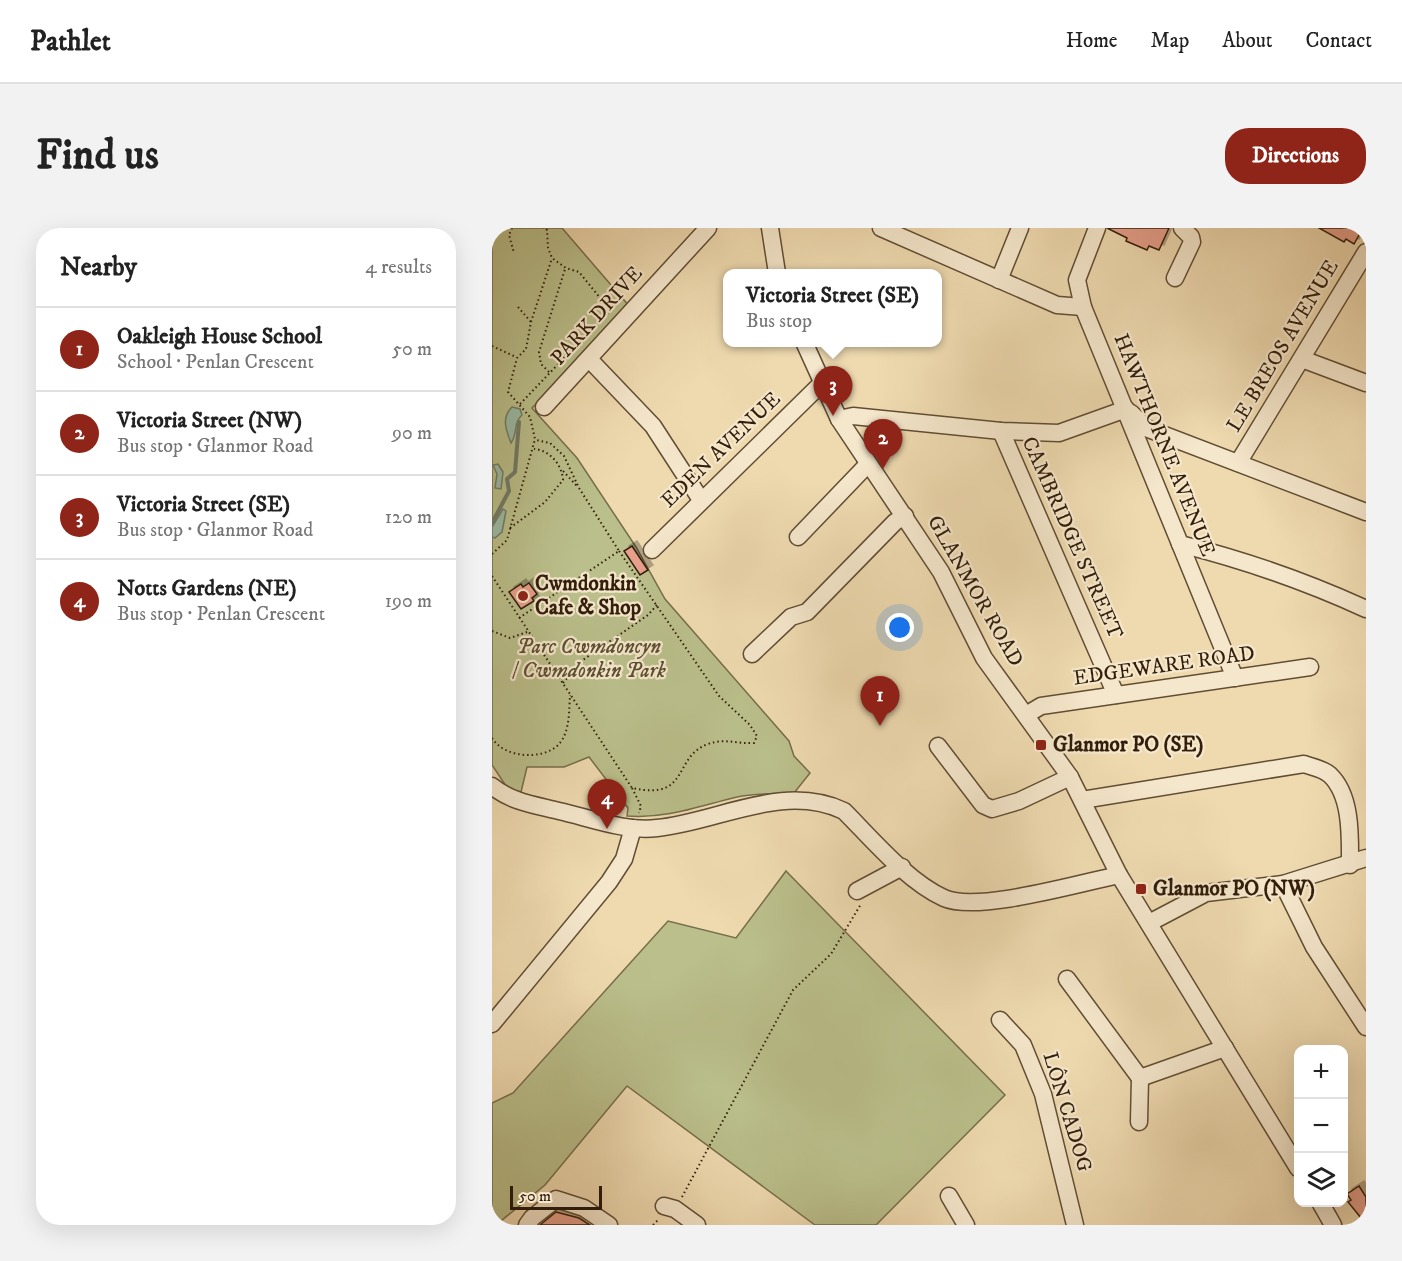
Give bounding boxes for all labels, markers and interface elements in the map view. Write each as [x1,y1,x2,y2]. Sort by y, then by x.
text: Pathlet [30,24,111,59]
text: Home [1066,28,1118,54]
text: Map [1151,28,1189,54]
text: About [1222,28,1273,54]
text: Contact [1306,28,1372,54]
button: Directions [1225,128,1366,184]
text: Find us [36,130,159,182]
text: Nearby [60,251,137,284]
text: 4 results [365,255,432,280]
street label: LE BREOS AVENUE [1221,255,1345,437]
street label: PARK DRIVE [546,261,648,371]
popup [723,269,942,347]
text: Victoria Street (SE) [746,282,919,309]
text: Bus stop [746,309,812,334]
text: Oakleigh House School [117,323,322,350]
street label: HAWTHORNE AVENUE [1107,330,1221,560]
text: 1 [76,337,83,362]
text: 50 m [392,337,432,362]
text: School · Penlan Crescent [117,350,314,375]
pin: 3 [814,366,852,416]
street label: EDEN AVENUE [656,386,786,514]
text: Victoria Street (NW) [117,407,302,434]
pin: 2 [864,420,902,469]
text: 2 [75,421,84,446]
text: 90 m [392,421,432,446]
street label: CAMBRIDGE STREET [1016,433,1128,643]
text: Bus stop · Glanmor Road [117,434,313,459]
text: Victoria Street (SE) [117,491,290,518]
text: 3 [76,505,83,530]
text: 120 m [385,505,432,530]
street label: GLANMOR ROAD [921,511,1029,671]
text: Bus stop · Glanmor Road [117,518,313,543]
place label: Cwmdonkin Cafe & Shop [535,571,642,621]
text: Notts Gardens (NE) [117,575,296,602]
text: 4 [74,589,85,614]
text: 190 m [385,589,432,614]
marker: Cwmdonkin Cafe & Shop [516,589,530,603]
text: Bus stop · Penlan Crescent [117,602,325,627]
your location [885,613,914,642]
park label: Parc Cwmdoncyn / Cwmdonkin Park [511,634,666,684]
street label: EDGEWARE ROAD [1072,640,1256,692]
pin: 1 [860,676,900,726]
place label: Glanmor PO (SE) [1053,732,1204,758]
marker: Glanmor PO (SE) [1034,738,1048,752]
pin: 4 [588,780,626,829]
place label: Glanmor PO (NW) [1153,876,1315,902]
marker: Glanmor PO (NW) [1134,882,1148,896]
map controls [1294,1045,1348,1207]
button: + [1294,1045,1348,1099]
street label: LÔN CADOG [1036,1049,1099,1175]
button: − [1294,1099,1348,1153]
button: layers [1294,1153,1348,1207]
scale bar [510,1183,602,1210]
text: 50 m [519,1186,551,1206]

